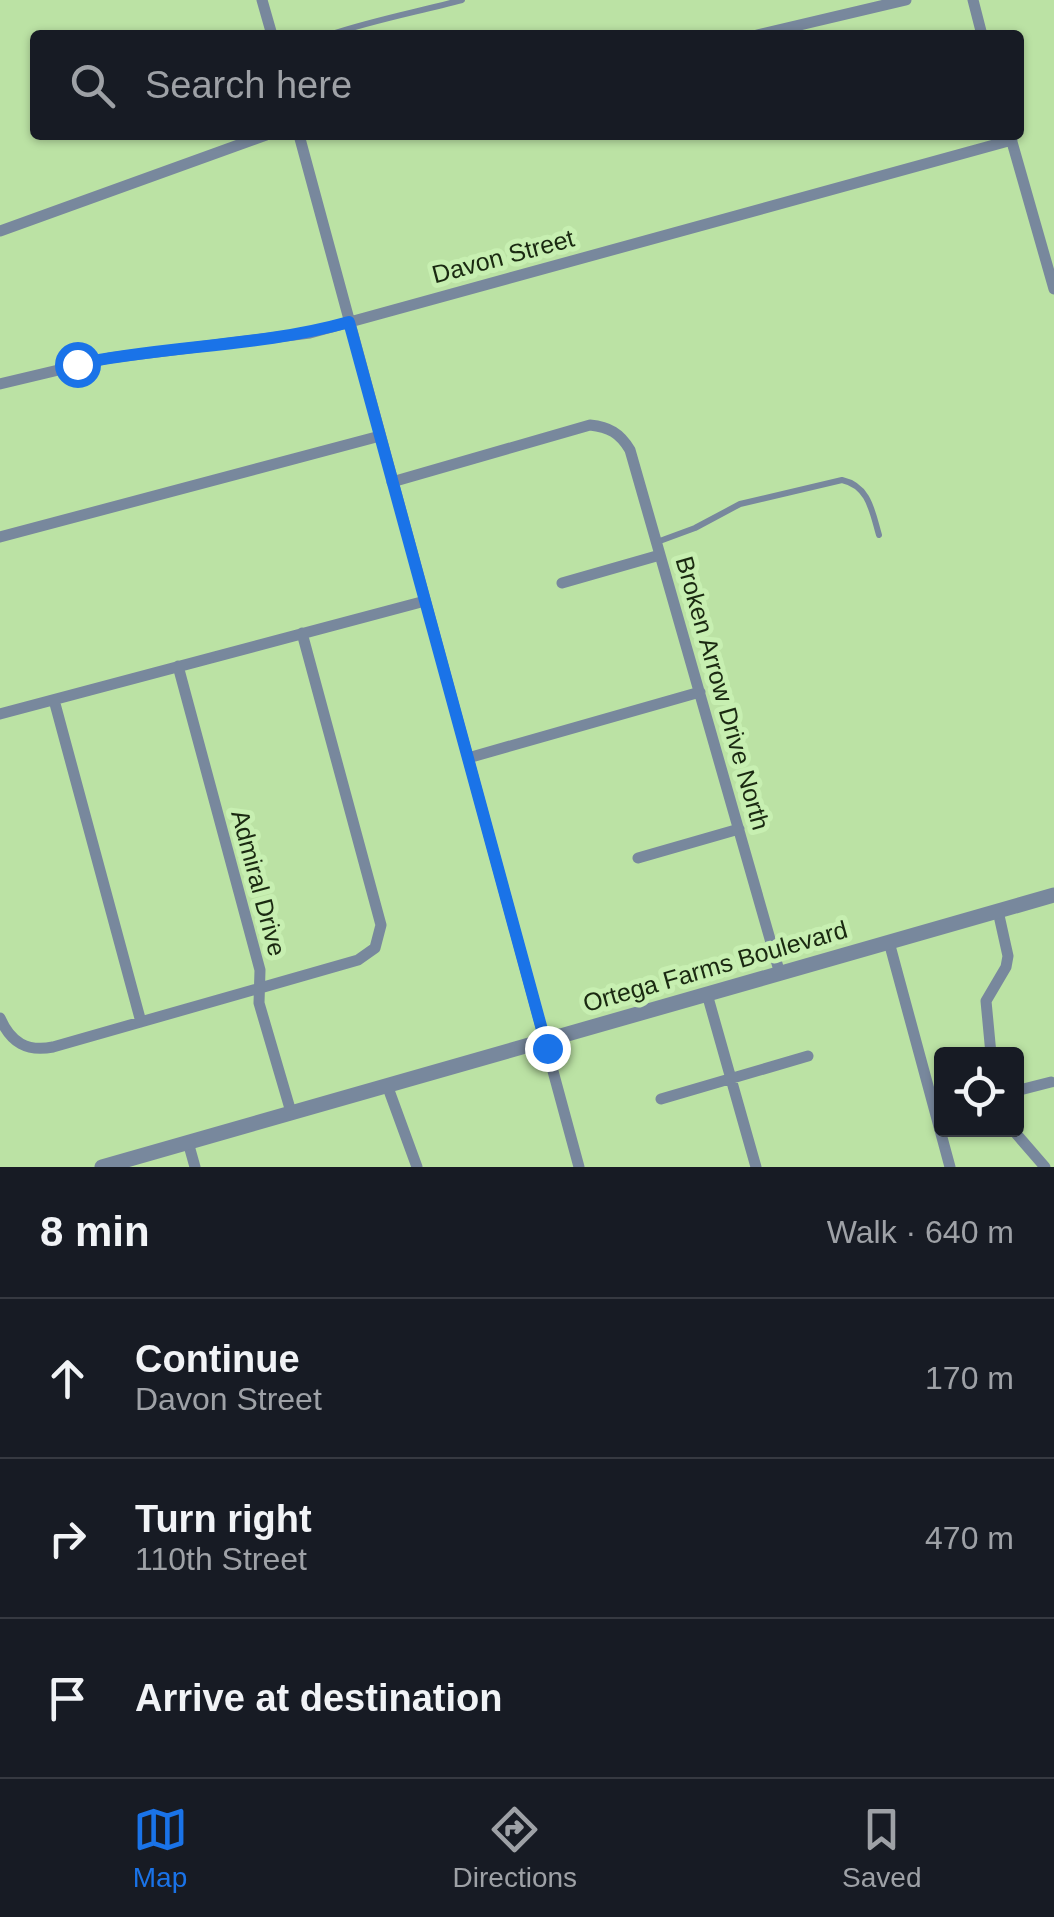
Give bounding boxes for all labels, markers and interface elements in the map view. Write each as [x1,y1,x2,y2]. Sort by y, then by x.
search box [30,30,1024,140]
icon: search [65,58,120,113]
text: Search here [145,64,352,106]
street label: Davon Street [429,224,577,288]
route start [55,342,101,388]
street label: Broken Arrow Drive North [670,553,776,833]
street label: Admiral Drive [226,807,292,959]
street label: Ortega Farms Boulevard [580,915,850,1017]
route end [525,1026,571,1072]
map controls [934,1047,1024,1137]
button: locate [934,1047,1024,1137]
text: 8 min [40,1208,150,1255]
text: Walk · 640 m [827,1214,1014,1250]
text: Continue [135,1338,300,1380]
icon: ahead [40,1351,95,1406]
text: 170 m [925,1360,1014,1396]
text: Davon Street [135,1381,322,1417]
text: Turn right [135,1498,312,1540]
icon: right [40,1511,95,1566]
text: 470 m [925,1520,1014,1556]
text: 110th Street [135,1541,307,1577]
icon: arrive [40,1671,95,1726]
text: Arrive at destination [135,1677,502,1719]
tab: Map [133,1802,188,1894]
tab: Directions [453,1802,577,1894]
tab: Saved [842,1802,921,1894]

